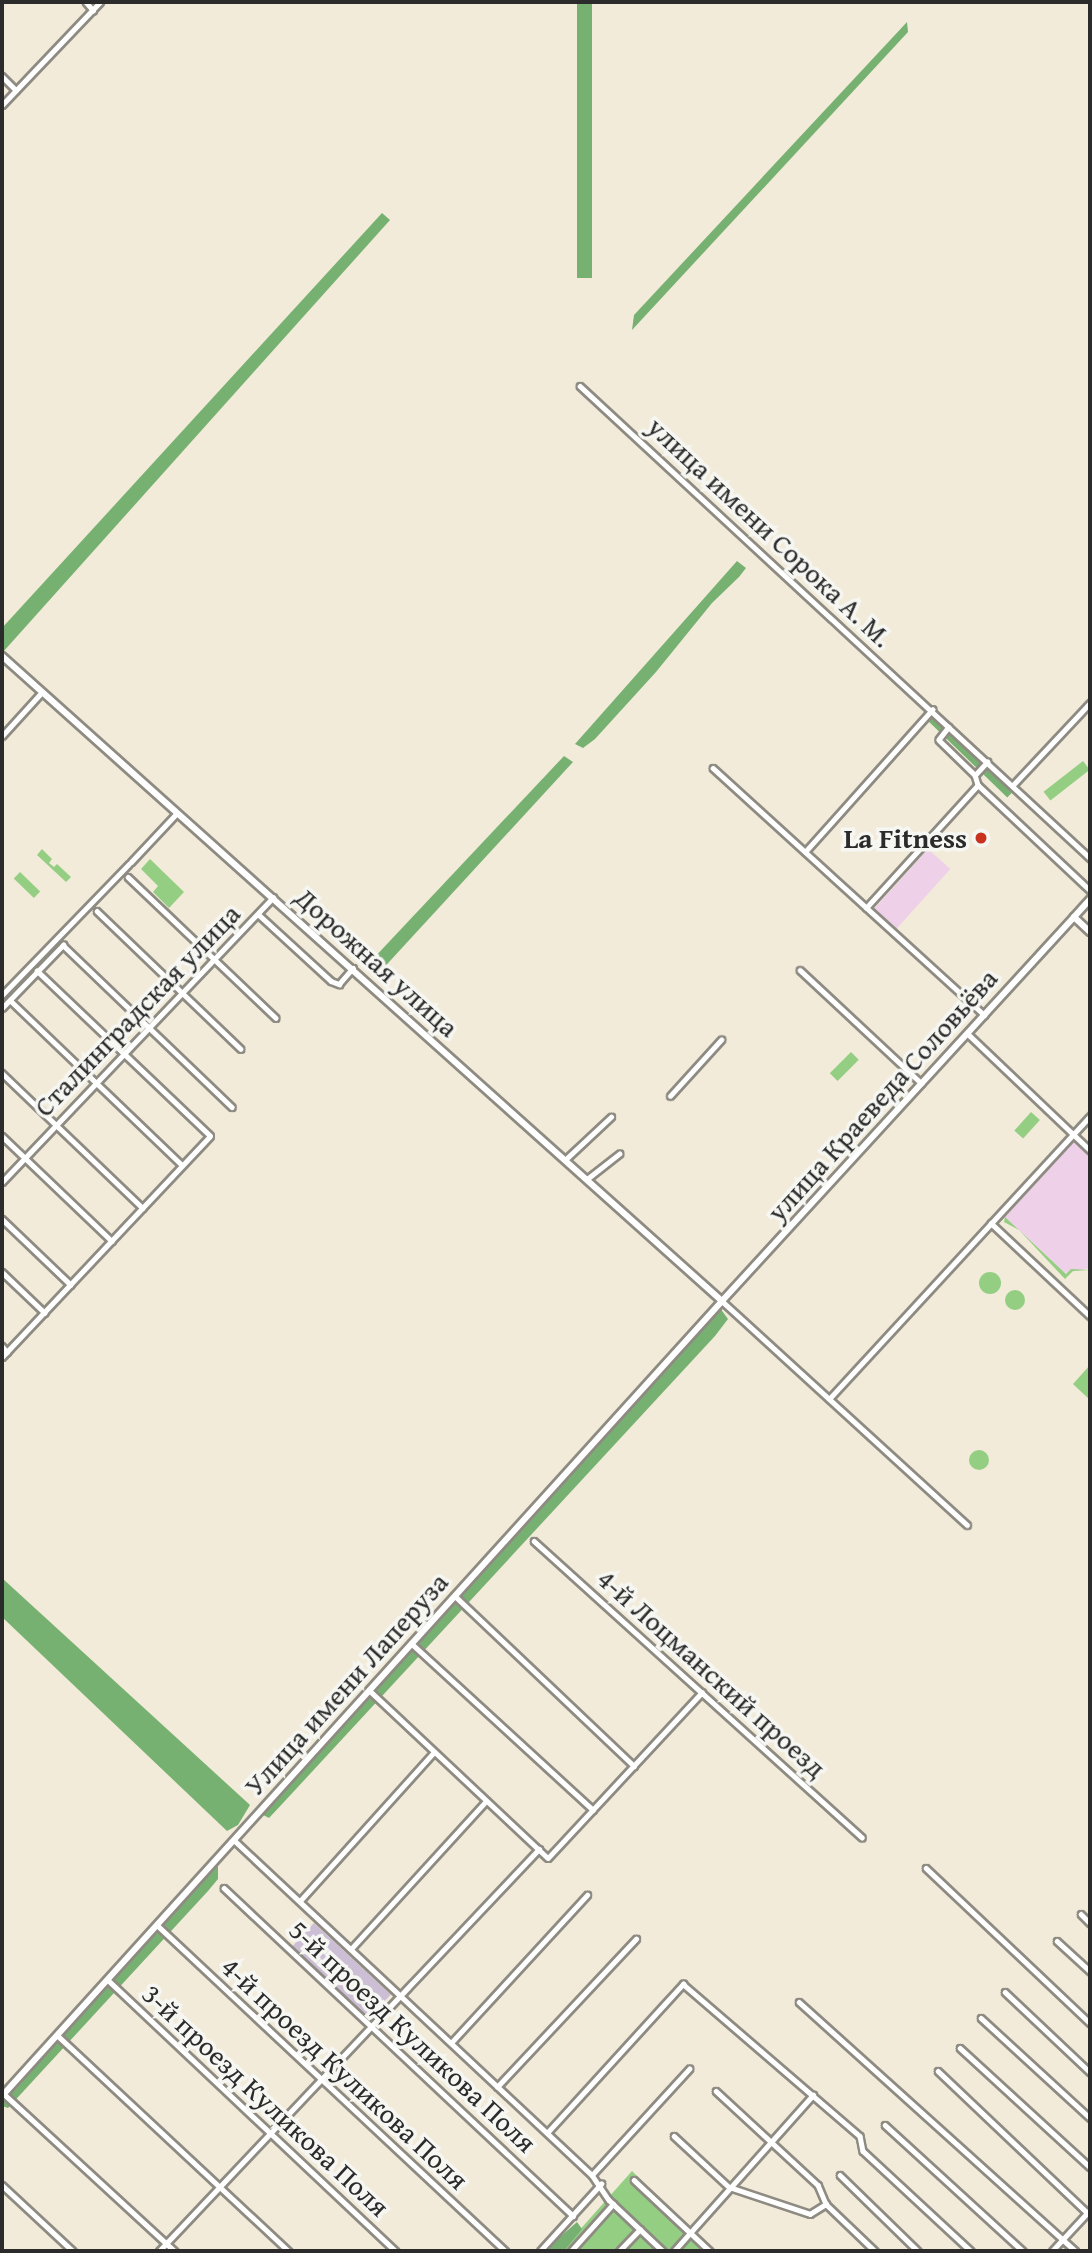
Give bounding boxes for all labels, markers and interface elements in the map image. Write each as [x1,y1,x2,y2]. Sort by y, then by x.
street label: улица имени Сорока А. М. [641,410,899,654]
place label: La Fitness [844,821,967,855]
marker: La Fitness [973,830,989,846]
street label: Дорожная улица [289,880,465,1044]
street label: Сталинградская улица [27,897,247,1123]
street label: улица Краеведа Соловьёва [760,962,1004,1228]
street label: 4-й Лоцманский проезд [591,1562,833,1784]
street label: Улица имени Лаперуза [237,1566,455,1802]
street label: 5-й проезд Куликова Поля [283,1913,543,2159]
street label: 4-й проезд Куликова Поля [215,1950,475,2196]
street label: 3-й проезд Куликова Поля [136,1977,396,2223]

